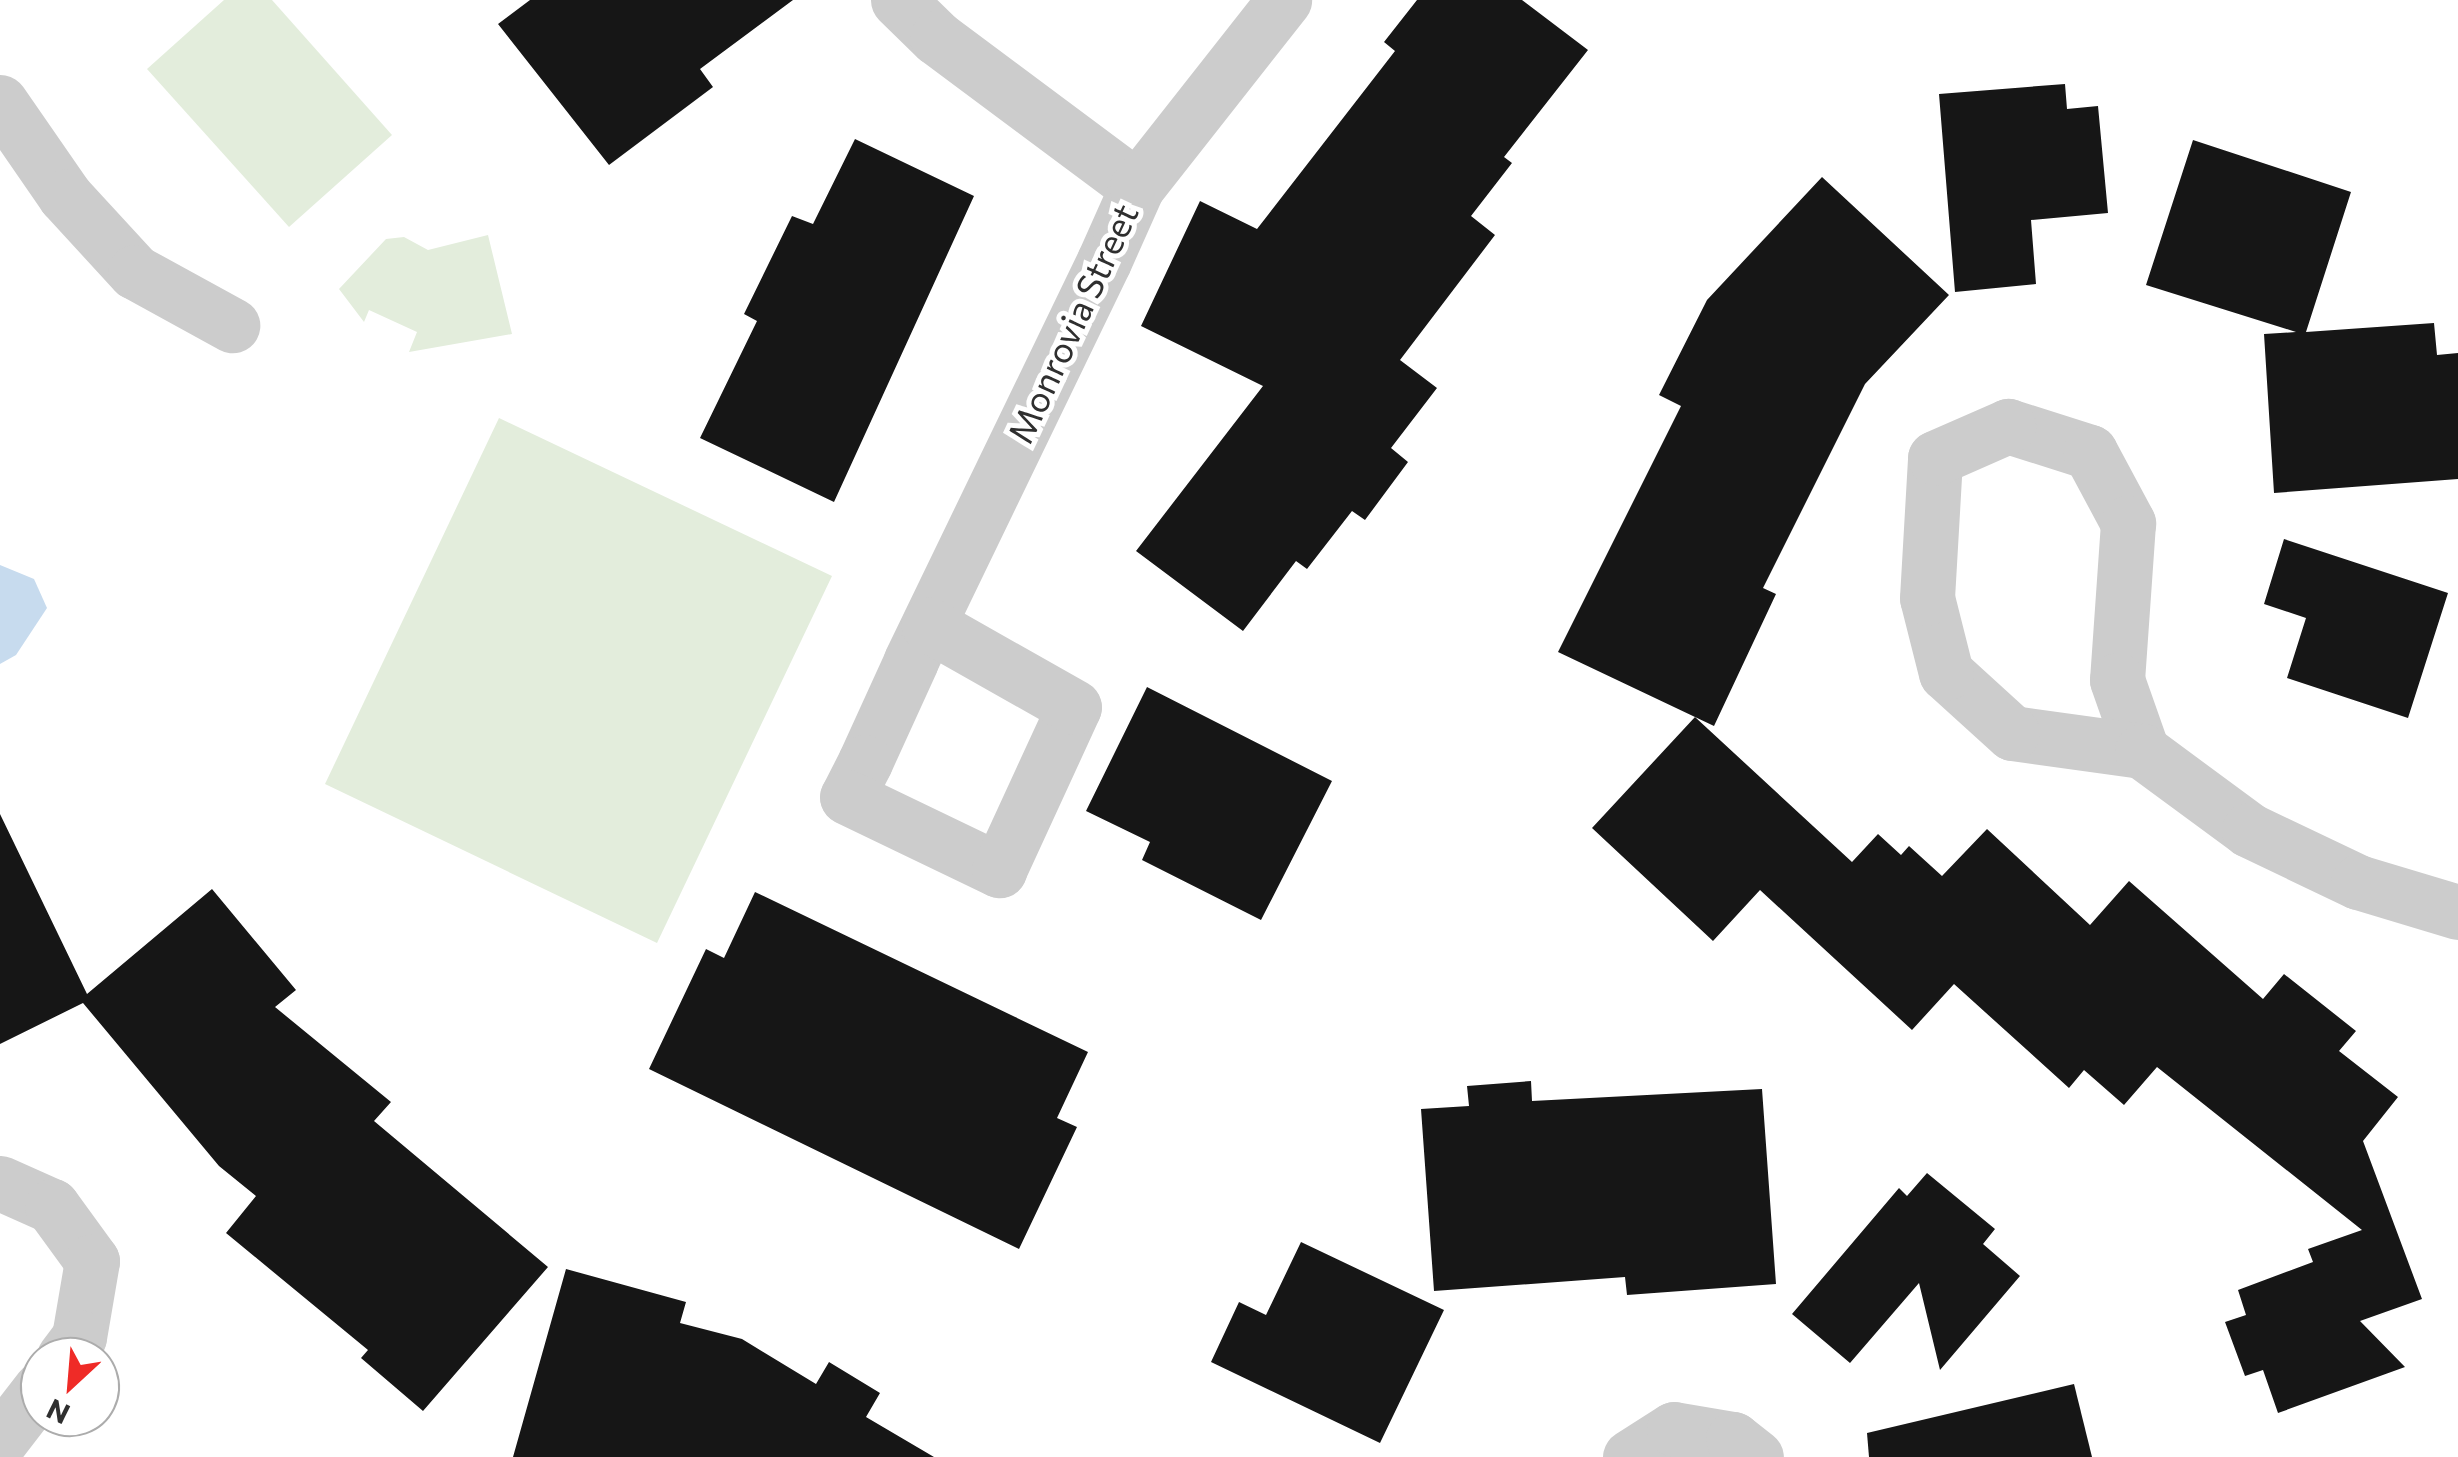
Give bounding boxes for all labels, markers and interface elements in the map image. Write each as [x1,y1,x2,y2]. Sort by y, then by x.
street label: Monrovia Street [998,197,1146,449]
north arrow [20,1337,120,1437]
text: N [41,1392,75,1432]

